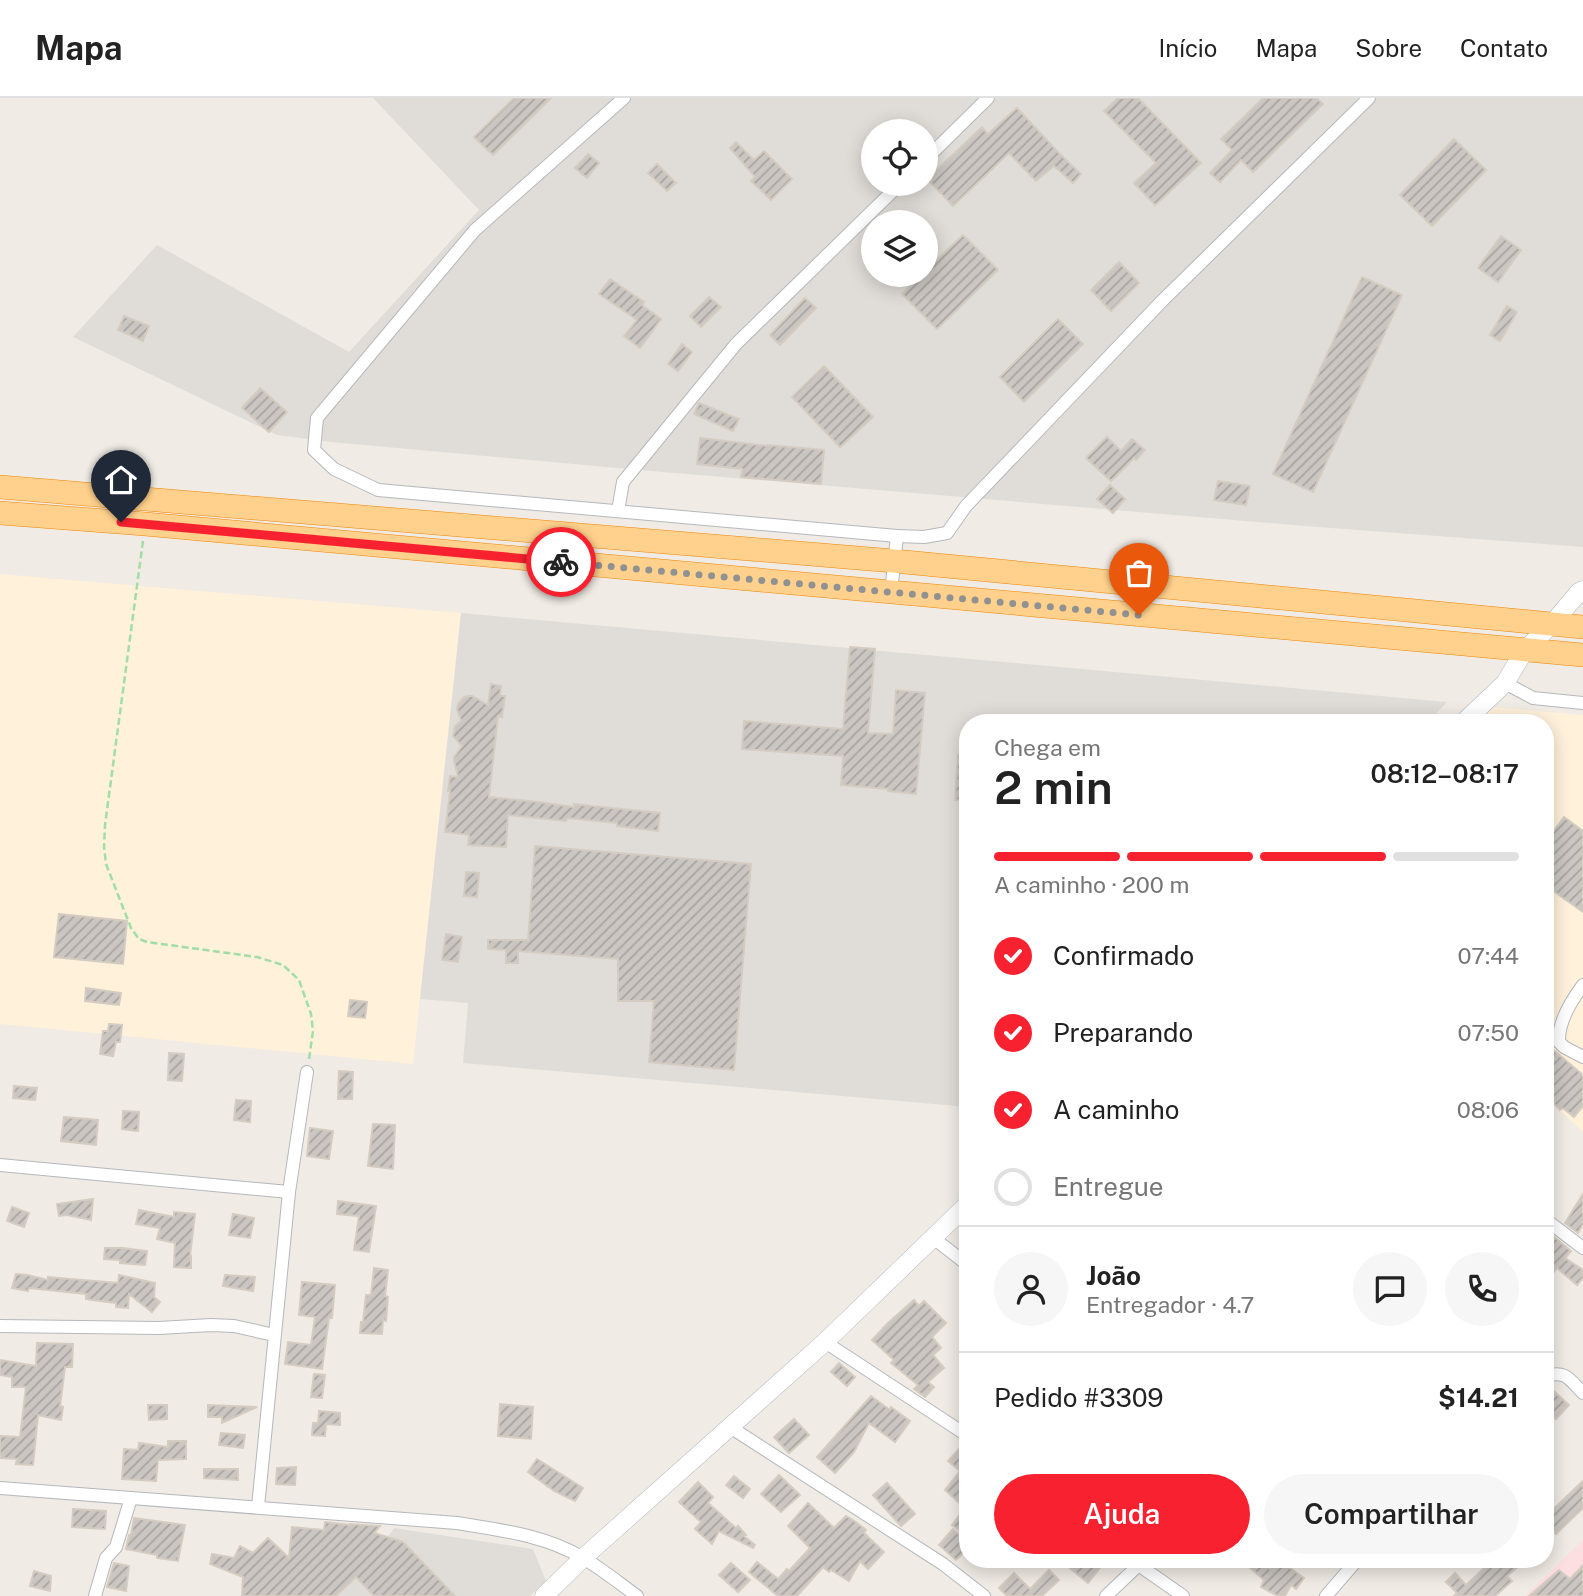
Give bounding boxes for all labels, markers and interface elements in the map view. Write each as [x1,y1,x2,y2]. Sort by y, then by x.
text: Mapa [35,29,123,67]
text: Início [1159,34,1217,62]
text: Mapa [1255,34,1317,62]
text: Sobre [1355,34,1422,62]
text: Contato [1460,34,1548,62]
map controls [861,119,938,287]
button: locate [861,119,938,196]
button: layers [861,210,938,287]
pin [91,450,151,522]
icon: home [102,461,140,499]
courier [526,527,596,597]
icon: bike [542,543,580,581]
pin [1109,543,1169,615]
icon: bag [1120,554,1158,592]
text: Chega em [994,734,1101,761]
text: 08:12–08:17 [1370,758,1519,789]
text: 2 min [994,760,1113,814]
text: A caminho · 200 m [994,871,1189,898]
icon: check [994,937,1032,975]
text: Confirmado [1053,940,1194,971]
text: 07:44 [1458,942,1519,969]
icon: check [994,1014,1032,1052]
text: Preparando [1053,1017,1193,1048]
text: 07:50 [1458,1019,1519,1046]
icon: check [994,1091,1032,1129]
text: A caminho [1053,1094,1180,1125]
text: 08:06 [1457,1096,1519,1123]
text: Entregue [1053,1171,1164,1202]
button: person [994,1252,1068,1326]
button: chat [1353,1252,1427,1326]
button: phone [1445,1252,1519,1326]
text: João [1086,1260,1141,1291]
text: Entregador · 4.7 [1086,1291,1254,1318]
text: Pedido #3309 [994,1382,1164,1413]
text: $14.21 [1438,1382,1519,1413]
button: Ajuda [994,1474,1250,1554]
button: Compartilhar [1264,1474,1519,1554]

